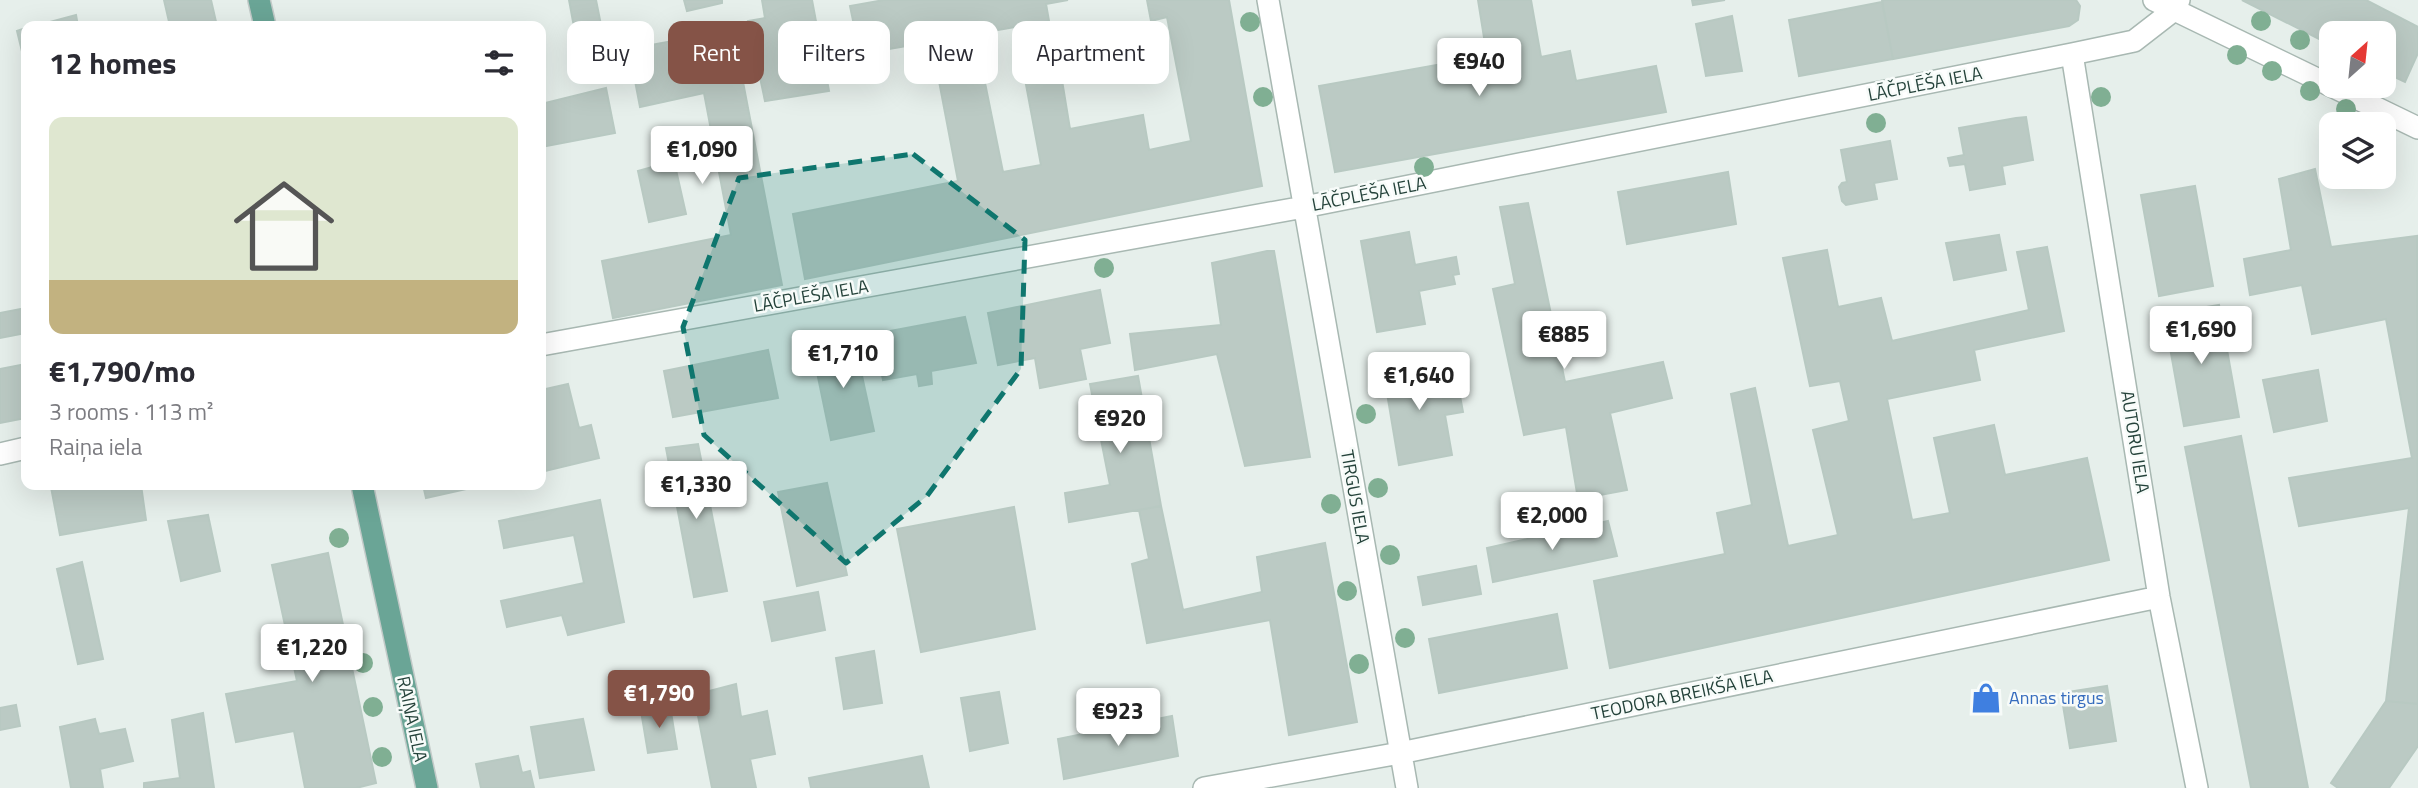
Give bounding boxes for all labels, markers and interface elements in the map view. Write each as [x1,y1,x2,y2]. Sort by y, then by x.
chip: Buy [567,21,654,84]
chip: Rent [668,21,764,84]
chip: Filters [778,21,890,84]
chip: New [904,21,998,84]
chip: Apartment [1012,21,1169,84]
north arrow [2319,21,2396,98]
map controls [2319,21,2396,189]
pin: €940 [1438,38,1520,98]
text: 12 homes [49,40,176,86]
text: €940 [1453,43,1505,78]
icon: filters [480,44,518,82]
street label: LĀČPLĒŠA IELA [1865,59,1985,108]
button: layers [2319,112,2396,189]
pin: €1,090 [645,127,759,186]
text: €1,090 [667,131,737,166]
icon: home [221,163,347,289]
street label: LĀČPLĒŠA IELA [1309,169,1429,218]
street label: LĀČPLĒŠA IELA [751,272,871,319]
pin: €1,690 [2144,306,2258,366]
text: €1,690 [2166,311,2236,346]
pin: €885 [1523,312,1605,371]
text: €885 [1538,316,1590,351]
pin: €1,710 [786,330,900,390]
text: €1,710 [808,335,878,370]
text: €1,790/mo [49,348,195,394]
pin: €1,640 [1362,352,1476,412]
text: €1,640 [1384,357,1454,392]
street label: AUTORU IELA [2114,389,2157,495]
text: 3 rooms · 113 m² [49,394,213,429]
pin: €920 [1079,396,1161,455]
text: €920 [1094,400,1146,435]
text: Raiņa iela [49,429,142,464]
street label: TIRGUS IELA [1334,448,1377,546]
pin: €1,330 [639,462,753,521]
text: €1,330 [661,466,731,501]
pin: €2,000 [1495,492,1609,552]
text: €2,000 [1517,497,1587,532]
pin: €1,220 [255,624,369,684]
text: €1,220 [277,629,347,664]
street label: TEODORA BREIKŠA IELA [1589,662,1775,727]
pin: €1,790 [602,670,716,730]
street label: RAIŅA IELA [390,674,435,764]
text: €1,790 [624,675,694,710]
shop icon: Annas tirgus [1969,681,2003,715]
place label: Annas tirgus [2009,684,2104,711]
pin: €923 [1077,688,1159,748]
text: €923 [1092,693,1144,728]

